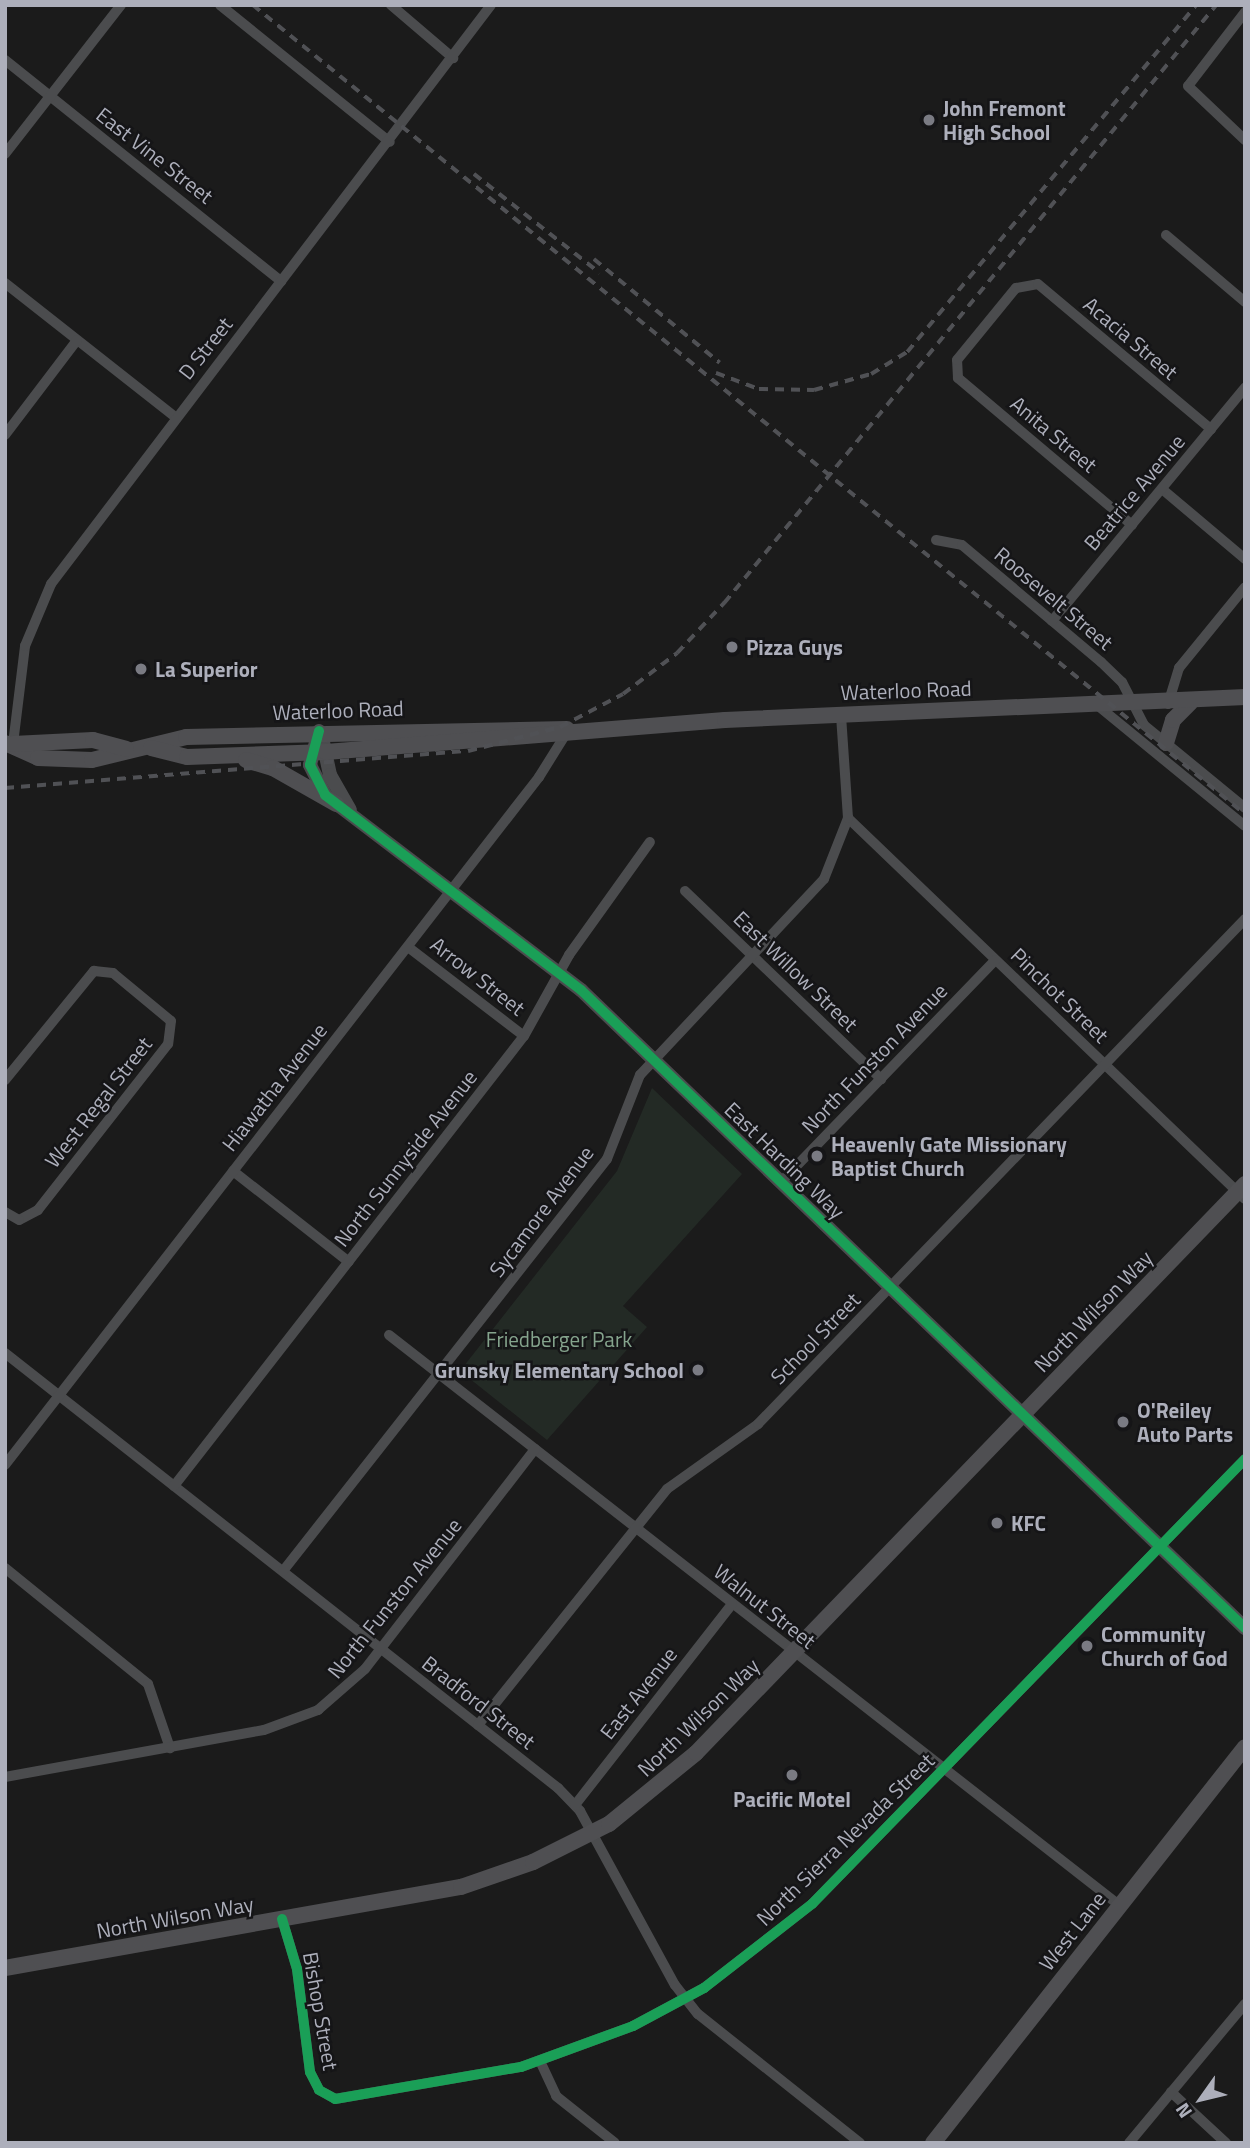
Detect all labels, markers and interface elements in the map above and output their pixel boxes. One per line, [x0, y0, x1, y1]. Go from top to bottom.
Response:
place label: John Fremont High School [943, 95, 1066, 145]
street label: East Vine Street [92, 102, 218, 208]
marker: John Fremont High School [921, 112, 937, 128]
street label: Acacia Street [1079, 291, 1183, 385]
street label: D Street [173, 312, 237, 384]
street label: Anita Street [1006, 391, 1102, 477]
street label: Beatrice Avenue [1078, 429, 1190, 555]
street label: Roosevelt Street [990, 541, 1118, 655]
place label: Pizza Guys [746, 634, 843, 660]
marker: Pizza Guys [724, 639, 740, 655]
place label: La Superior [155, 656, 258, 682]
marker: La Superior [133, 661, 149, 677]
street label: Waterloo Road [840, 675, 972, 705]
street label: Waterloo Road [272, 695, 404, 725]
street label: East Willow Street [729, 905, 863, 1037]
street label: Arrow Street [426, 931, 530, 1021]
street label: Pinchot Street [1006, 942, 1114, 1048]
street label: North Funston Avenue [796, 978, 952, 1138]
street label: Hiawatha Avenue [216, 1018, 332, 1156]
street label: West Regal Street [39, 1032, 157, 1172]
street label: North Sunnyside Avenue [328, 1065, 482, 1251]
street label: East Harding Way [720, 1096, 850, 1224]
place label: Heavenly Gate Missionary Baptist Church [831, 1131, 1067, 1181]
street label: Sycamore Avenue [484, 1141, 598, 1281]
marker: Heavenly Gate Missionary Baptist Church [809, 1148, 825, 1164]
street label: North Wilson Way [1029, 1245, 1157, 1377]
street label: School Street [765, 1287, 865, 1389]
park label: Friedberger Park [486, 1326, 632, 1352]
place label: Grunsky Elementary School [435, 1357, 684, 1383]
marker: Grunsky Elementary School [690, 1362, 706, 1378]
place label: O'Reiley Auto Parts [1137, 1397, 1233, 1447]
marker: O'Reiley Auto Parts [1115, 1414, 1131, 1430]
place label: KFC [1011, 1510, 1046, 1536]
street label: North Funston Avenue [322, 1513, 466, 1683]
marker: KFC [989, 1515, 1005, 1531]
street label: Walnut Street [709, 1558, 821, 1654]
place label: Community Church of God [1101, 1621, 1228, 1671]
marker: Community Church of God [1079, 1638, 1095, 1654]
street label: East Avenue [594, 1642, 682, 1744]
street label: Bradford Street [417, 1650, 541, 1754]
street label: North Wilson Way [632, 1653, 764, 1781]
street label: North Sierra Nevada Street [751, 1748, 939, 1930]
marker: Pacific Motel [784, 1767, 800, 1783]
place label: Pacific Motel [733, 1786, 851, 1812]
street label: West Lane [1033, 1887, 1111, 1975]
street label: North Wilson Way [94, 1891, 256, 1943]
street label: Bishop Street [298, 1950, 344, 2072]
north arrow [1166, 2064, 1236, 2134]
text: N [1167, 2097, 1199, 2125]

